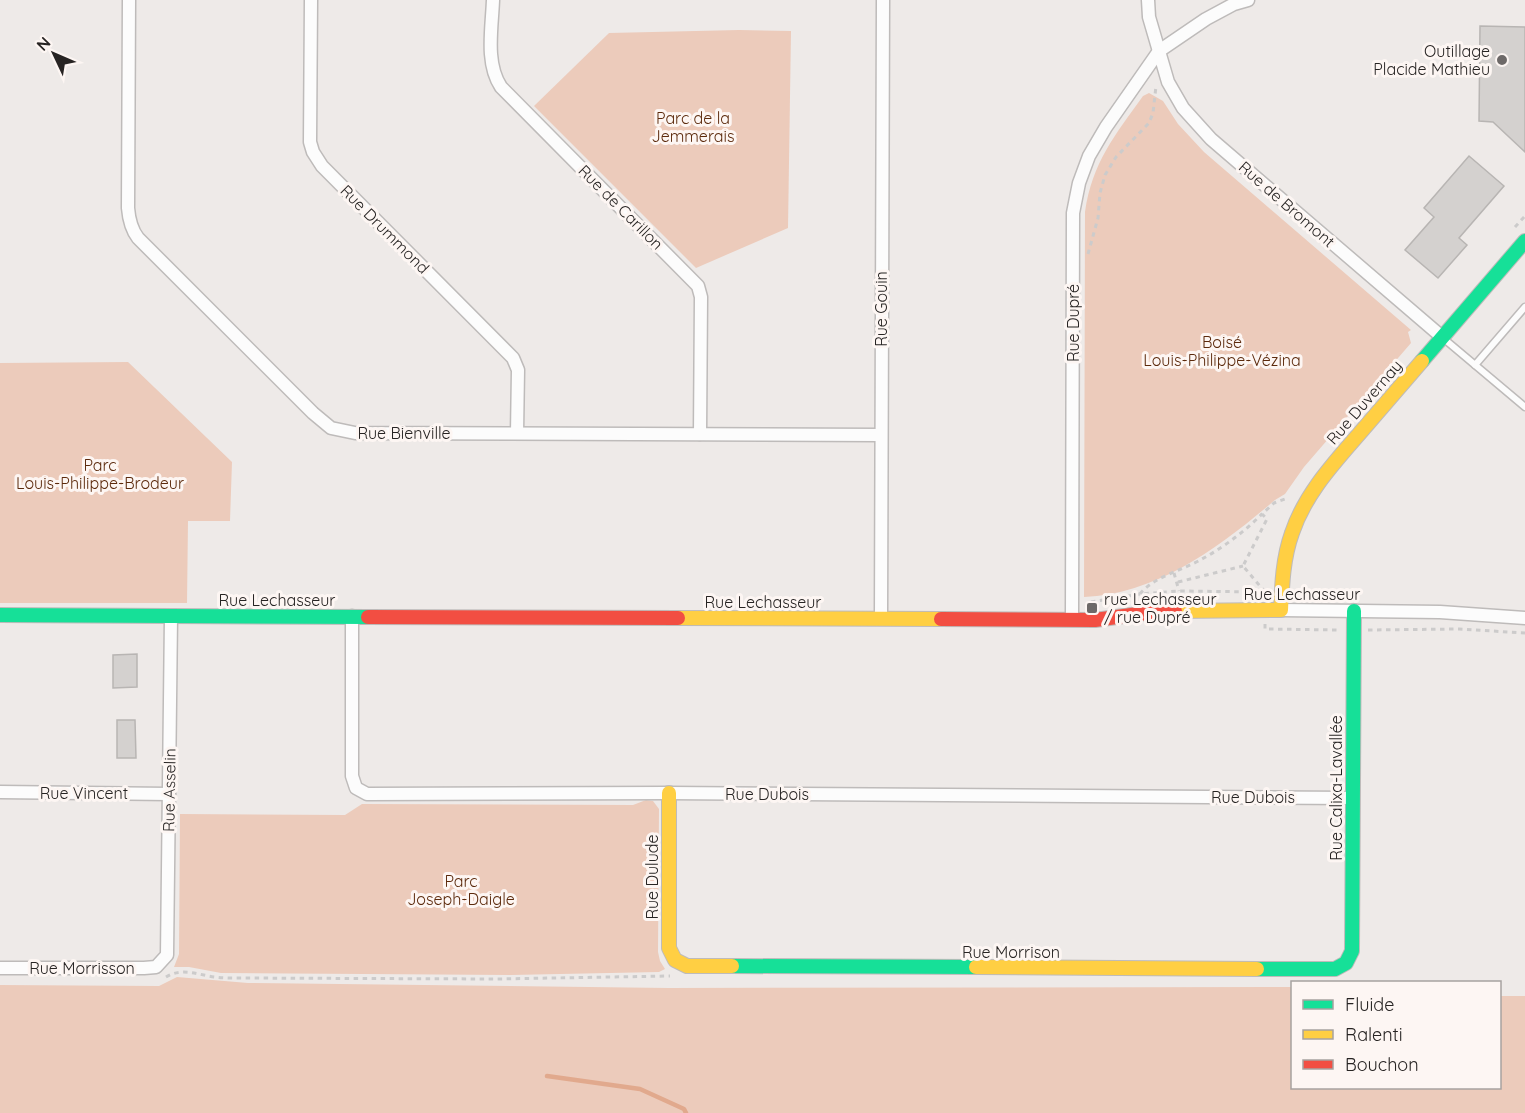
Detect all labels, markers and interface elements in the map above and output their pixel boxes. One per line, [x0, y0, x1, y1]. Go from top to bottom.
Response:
north arrow [24, 24, 84, 84]
text: N [32, 32, 54, 55]
place label: Outillage Placide Mathieu [1373, 41, 1490, 79]
marker: Outillage Placide Mathieu [1495, 53, 1509, 67]
park label: Parc de la Jemmerais [651, 108, 735, 146]
street label: Rue de Bromont [1235, 157, 1339, 251]
street label: Rue de Carillon [574, 160, 668, 254]
street label: Rue Drummond [336, 180, 434, 278]
street label: Rue Gouin [871, 271, 891, 347]
street label: Rue Dupré [1063, 284, 1083, 362]
park label: Boisé Louis-Philippe-Vézina [1143, 332, 1301, 370]
street label: Rue Duvernay [1322, 356, 1406, 448]
street label: Rue Bienville [357, 423, 451, 443]
park label: Parc Louis-Philippe-Brodeur [16, 455, 184, 493]
street label: Rue Lechasseur [1243, 584, 1361, 604]
place label: rue Lechasseur / rue Dupré [1104, 589, 1217, 627]
street label: Rue Lechasseur [218, 590, 336, 610]
street label: Rue Lechasseur [704, 592, 822, 612]
marker: rue Lechasseur / rue Dupré [1085, 601, 1099, 615]
street label: Rue Calixa-Lavallée [1326, 715, 1346, 861]
street label: Rue Asselin [158, 748, 180, 832]
street label: Rue Vincent [40, 783, 128, 803]
street label: Rue Dubois [725, 784, 809, 804]
street label: Rue Dubois [1211, 787, 1295, 807]
street label: Rue Dulude [642, 834, 662, 920]
park label: Parc Joseph-Daigle [407, 871, 515, 909]
street label: Rue Morrison [962, 942, 1060, 962]
street label: Rue Morrisson [29, 958, 135, 978]
legend [1291, 981, 1501, 1089]
text: Fluide [1345, 993, 1394, 1016]
text: Ralenti [1345, 1023, 1403, 1046]
text: Bouchon [1345, 1053, 1419, 1076]

